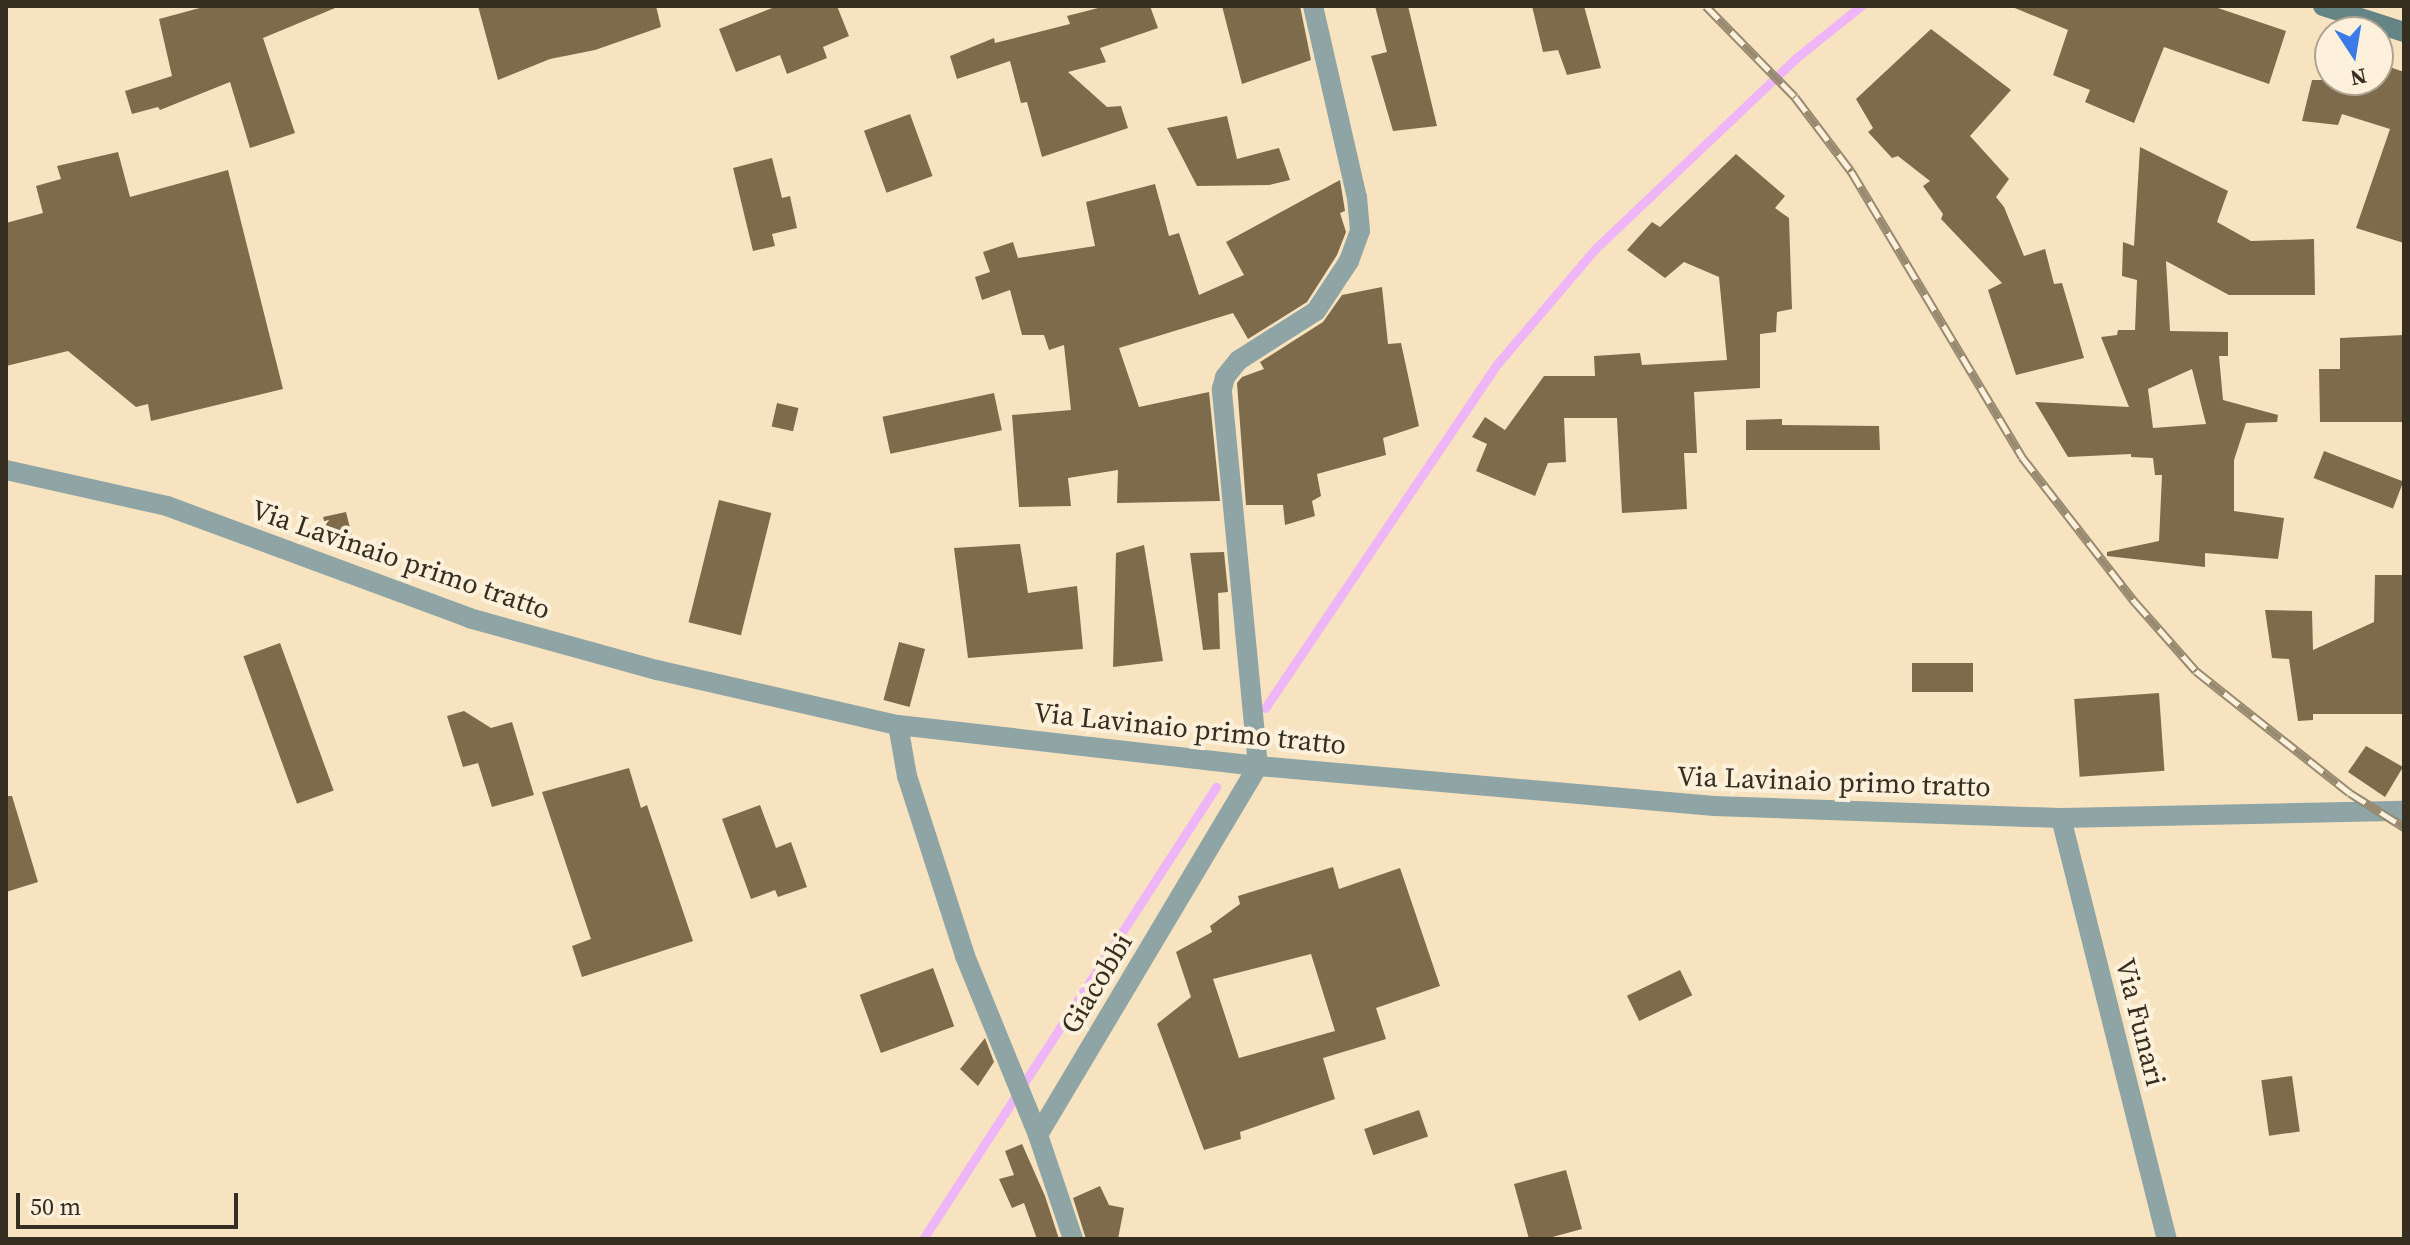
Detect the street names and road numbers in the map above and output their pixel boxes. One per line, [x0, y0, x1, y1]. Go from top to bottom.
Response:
street label: Via Lavinaio primo tratto [247, 492, 555, 626]
street label: Via Lavinaio primo tratto [1032, 695, 1348, 761]
street label: Via Lavinaio primo tratto [1677, 759, 1991, 803]
street label: Giacobbi [1053, 927, 1139, 1039]
street label: Via Funari [2109, 955, 2173, 1089]

